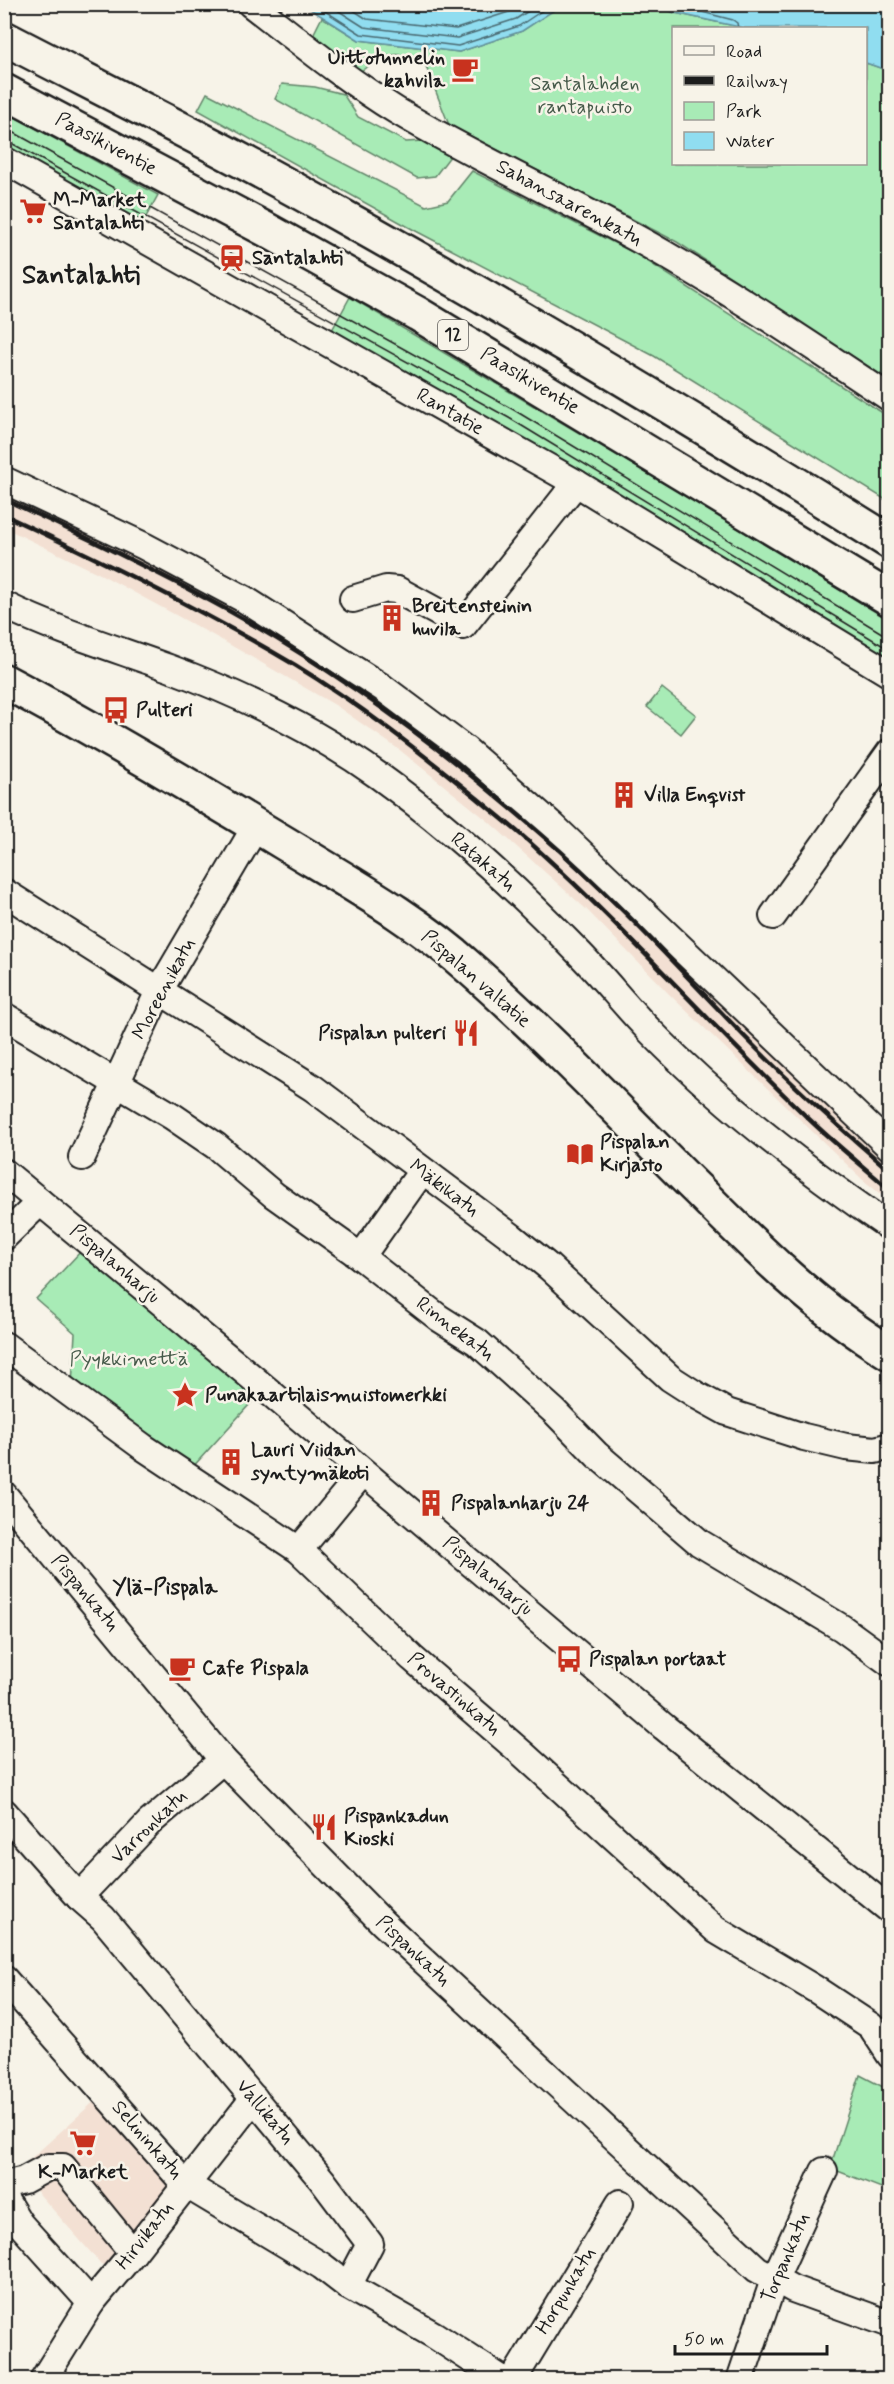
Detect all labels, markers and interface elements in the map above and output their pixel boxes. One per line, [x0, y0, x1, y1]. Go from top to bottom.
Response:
legend [672, 27, 867, 165]
text: Road [726, 40, 762, 64]
place label: Uittotunnelin kahvila [328, 45, 446, 95]
cafe icon: Uittotunnelin kahvila [450, 54, 480, 84]
text: Railway [726, 70, 788, 94]
park label: Santalahden rantapuisto [531, 71, 639, 121]
text: Park [726, 100, 762, 124]
street label: Paasikiventie [50, 106, 162, 182]
text: Water [726, 130, 775, 154]
street label: Sahansaarenkatu [491, 153, 647, 253]
place label: M-Market Santalahti [53, 187, 148, 237]
supermarket icon: M-Market Santalahti [18, 196, 48, 226]
station icon: Santalahti [217, 243, 247, 273]
place label: Santalahti [252, 245, 343, 272]
district label: Santalahti [22, 259, 140, 293]
road number: 12 [438, 320, 468, 350]
street label: Paasikiventie [475, 341, 585, 421]
street label: Rantatie [411, 382, 489, 442]
place label: Breitensteinin huvila [412, 593, 532, 643]
building icon: Breitensteinin huvila [377, 603, 407, 633]
bus stop icon: Pulteri [101, 695, 131, 725]
place label: Pulteri [136, 697, 193, 724]
building icon: Villa Enqvist [609, 780, 639, 810]
place label: Villa Enqvist [644, 782, 745, 809]
street label: Ratakatu [445, 826, 521, 898]
street label: Pispalan valtatie [415, 924, 537, 1034]
street label: Moreenikatu [126, 933, 202, 1045]
restaurant icon: Pispalan pulteri [451, 1018, 481, 1048]
place label: Pispalan pulteri [318, 1020, 446, 1047]
place label: Pispalan Kirjasto [600, 1129, 670, 1179]
library icon: Pispalan Kirjasto [565, 1139, 595, 1169]
street label: Mäkikatu [403, 1153, 485, 1223]
street label: Pispalanharju [64, 1218, 166, 1310]
street label: Rinnekatu [410, 1290, 500, 1368]
park label: Pyykkimettä [70, 1346, 188, 1373]
place icon: Punakaartilaismuistomerkki [170, 1380, 200, 1410]
place label: Punakaartilaismuistomerkki [205, 1382, 447, 1409]
place label: Lauri Viidan syntymäkoti [250, 1437, 369, 1487]
building icon: Lauri Viidan syntymäkoti [216, 1447, 246, 1477]
building icon: Pispalanharju 24 [416, 1488, 446, 1518]
place label: Pispalanharju 24 [451, 1490, 590, 1517]
street label: Pispalanharju [437, 1530, 539, 1622]
street label: Pispankatu [45, 1549, 125, 1637]
district label: Ylä-Pispala [112, 1574, 218, 1602]
bus stop icon: Pispalan portaat [554, 1644, 584, 1674]
street label: Provastinkatu [402, 1646, 506, 1742]
place label: Pispalan portaat [589, 1646, 727, 1673]
cafe icon: Cafe Pispala [167, 1653, 197, 1683]
place label: Cafe Pispala [202, 1655, 309, 1682]
street label: Varronkatu [105, 1784, 193, 1870]
place label: Pispankadun Kioski [344, 1803, 449, 1853]
restaurant icon: Pispankadun Kioski [309, 1812, 339, 1842]
street label: Pispankatu [370, 1909, 456, 1993]
street label: Vallikatu [230, 2073, 300, 2151]
street label: Selininkatu [105, 2095, 189, 2185]
supermarket icon: K-Market [68, 2128, 98, 2158]
place label: K-Market [38, 2159, 129, 2186]
street label: Hirvikatu [110, 2196, 180, 2276]
street label: Torpankatu [755, 2209, 817, 2307]
street label: Horpunkatu [529, 2242, 603, 2340]
scale bar [675, 2318, 826, 2356]
text: 50 m [684, 2328, 724, 2352]

